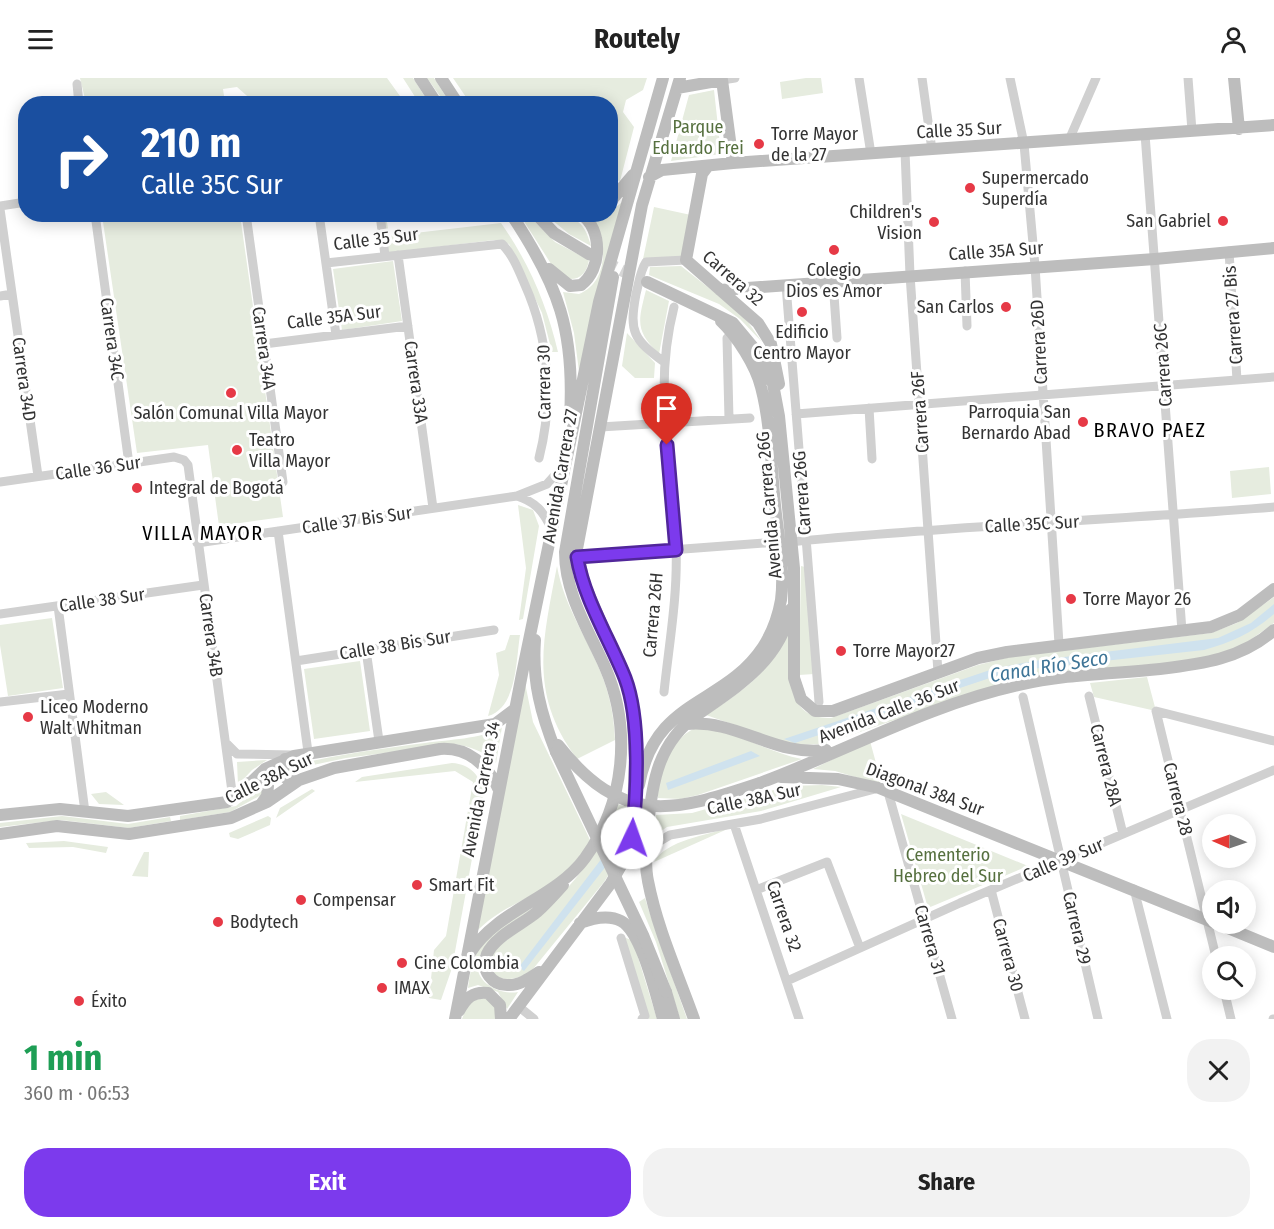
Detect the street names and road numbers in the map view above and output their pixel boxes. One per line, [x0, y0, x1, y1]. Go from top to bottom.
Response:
street label: Calle 35 Sur [916, 117, 1003, 143]
street label: Calle 35 Sur [332, 223, 420, 255]
street label: Calle 35A Sur [948, 237, 1045, 265]
street label: Carrera 32 [698, 246, 768, 310]
street label: Carrera 27 Bis [1219, 265, 1247, 365]
street label: Carrera 34C [95, 296, 129, 382]
street label: Carrera 26D [1026, 299, 1052, 385]
street label: Calle 35A Sur [286, 300, 383, 334]
street label: Carrera 34A [247, 305, 281, 392]
street label: Carrera 26C [1149, 323, 1177, 407]
street label: Carrera 34D [7, 336, 41, 422]
street label: Carrera 33A [399, 339, 433, 425]
street label: Carrera 30 [532, 344, 556, 420]
street label: Carrera 26F [906, 370, 934, 454]
street label: Avenida Carrera 27 [537, 407, 583, 545]
street label: Avenida Carrera 26G [752, 430, 786, 580]
street label: Carrera 26G [788, 450, 816, 536]
street label: Calle 36 Sur [54, 451, 143, 485]
street label: Calle 37 Bis Sur [301, 501, 414, 539]
street label: Calle 35C Sur [984, 511, 1080, 537]
street label: Carrera 26H [638, 572, 668, 658]
street label: Calle 38 Sur [58, 583, 147, 617]
street label: Carrera 34B [194, 592, 228, 678]
street label: Calle 38 Bis Sur [338, 625, 453, 665]
street label: Avenida Calle 36 Sur [815, 674, 963, 748]
street label: Avenida Carrera 34 [457, 719, 505, 858]
street label: Carrera 28A [1085, 722, 1127, 809]
street label: Calle 38A Sur [221, 747, 317, 809]
street label: Diagonal 38A Sur [863, 757, 988, 821]
street label: Carrera 28 [1158, 760, 1198, 838]
street label: Calle 38A Sur [705, 778, 804, 820]
street label: Calle 39 Sur [1019, 833, 1107, 887]
street label: Carrera 32 [762, 878, 806, 954]
street label: Carrera 29 [1058, 889, 1096, 967]
street label: Carrera 31 [909, 902, 951, 978]
street label: Carrera 30 [988, 916, 1028, 994]

